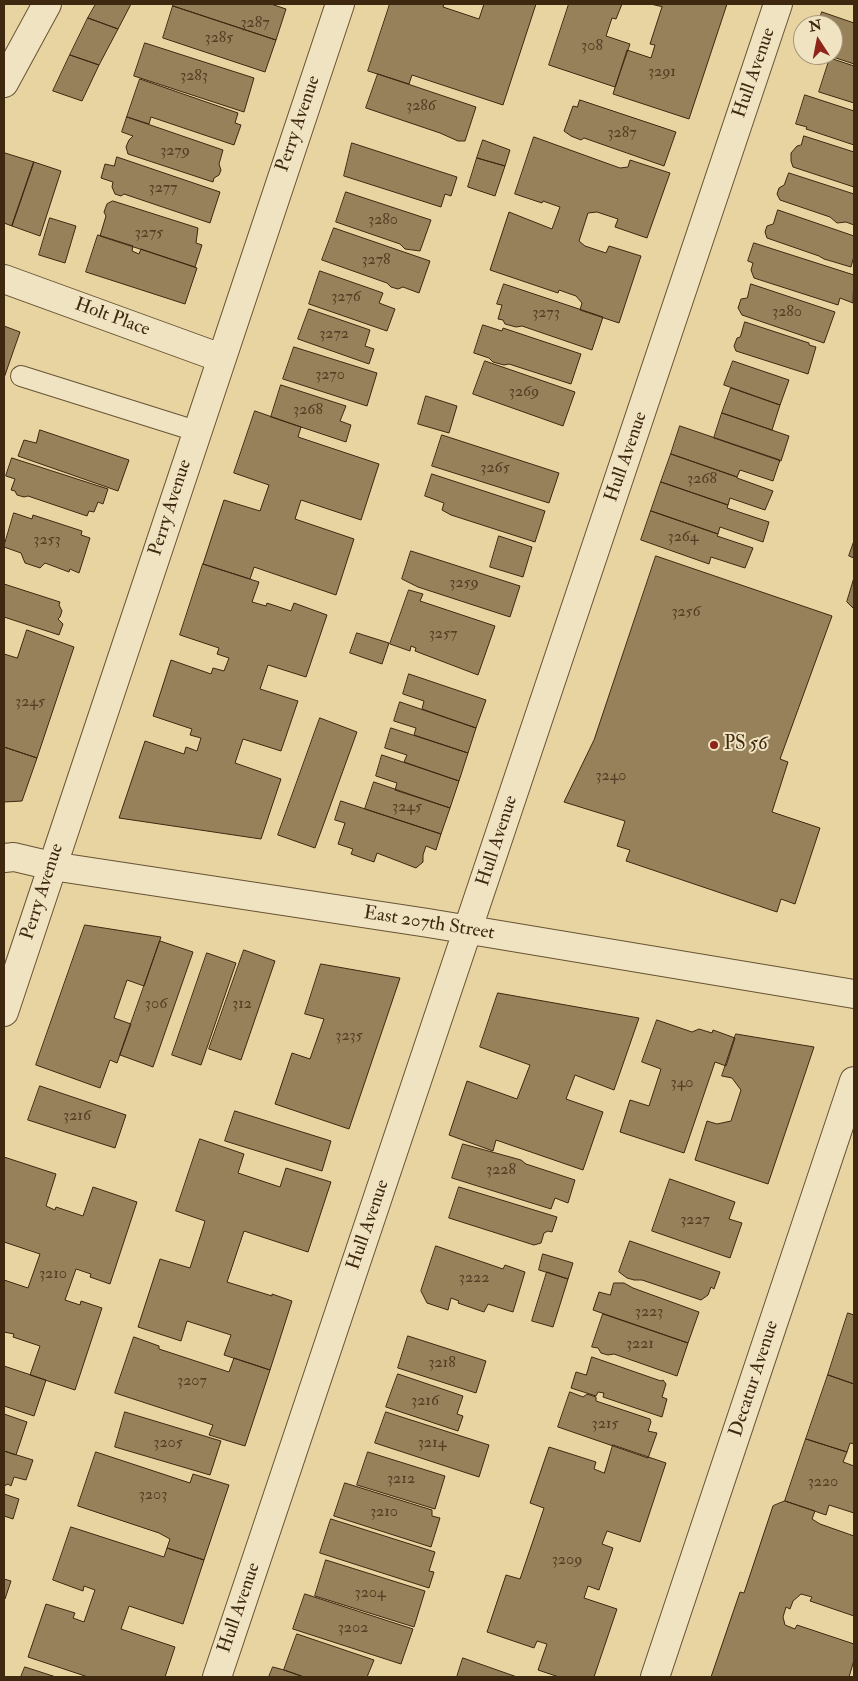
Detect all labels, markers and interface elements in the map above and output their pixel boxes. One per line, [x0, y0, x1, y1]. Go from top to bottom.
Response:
house number: 3287 [240, 14, 270, 34]
north arrow [793, 15, 843, 65]
text: N [807, 16, 823, 35]
street label: Hull Avenue [729, 25, 781, 121]
house number: 3285 [205, 29, 233, 49]
house number: 308 [581, 37, 603, 57]
house number: 3291 [648, 63, 676, 83]
house number: 3283 [180, 67, 208, 87]
street label: Perry Avenue [272, 73, 326, 175]
house number: 3286 [406, 97, 436, 117]
house number: 3287 [607, 124, 637, 144]
house number: 3279 [160, 142, 190, 162]
house number: 3277 [149, 179, 177, 199]
house number: 3280 [368, 211, 398, 231]
house number: 3275 [135, 224, 163, 244]
house number: 3278 [361, 251, 391, 271]
house number: 3276 [331, 288, 361, 308]
street label: Holt Place [71, 294, 153, 342]
house number: 3280 [772, 303, 802, 323]
house number: 3273 [532, 304, 560, 324]
house number: 3272 [319, 325, 349, 345]
house number: 3270 [315, 366, 345, 386]
house number: 3269 [509, 383, 539, 403]
house number: 3268 [293, 401, 323, 421]
street label: Hull Avenue [601, 409, 653, 505]
street label: Perry Avenue [145, 457, 197, 559]
house number: 3265 [480, 459, 510, 479]
house number: 3268 [687, 470, 717, 490]
house number: 3264 [668, 528, 698, 548]
house number: 3253 [33, 531, 61, 551]
house number: 3259 [449, 574, 479, 594]
house number: 3256 [671, 603, 701, 623]
house number: 3257 [429, 625, 457, 645]
house number: 3245 [15, 693, 45, 713]
place label: PS 56 [724, 734, 768, 756]
marker: PS 56 [708, 739, 720, 751]
house number: 3240 [595, 767, 627, 787]
street label: Hull Avenue [473, 793, 523, 889]
house number: 3245 [392, 798, 422, 818]
street label: Perry Avenue [17, 841, 69, 943]
street label: East 207th Street [362, 902, 496, 946]
house number: 306 [145, 995, 167, 1015]
house number: 312 [232, 995, 252, 1015]
house number: 3235 [335, 1027, 363, 1047]
house number: 340 [671, 1074, 693, 1094]
house number: 3216 [63, 1107, 91, 1127]
house number: 3228 [486, 1161, 516, 1181]
street label: Hull Avenue [343, 1177, 395, 1273]
house number: 3227 [680, 1211, 710, 1231]
house number: 3210 [39, 1265, 67, 1285]
house number: 3222 [459, 1269, 489, 1289]
house number: 3223 [635, 1303, 663, 1323]
street label: Decatur Avenue [725, 1318, 785, 1440]
house number: 3221 [626, 1335, 654, 1355]
house number: 3218 [428, 1354, 456, 1374]
house number: 3207 [177, 1372, 207, 1392]
house number: 3216 [411, 1392, 439, 1412]
house number: 3215 [592, 1415, 618, 1435]
house number: 3205 [153, 1434, 183, 1454]
house number: 3214 [418, 1434, 446, 1454]
house number: 3212 [387, 1470, 415, 1490]
house number: 3220 [808, 1473, 838, 1493]
house number: 3203 [139, 1486, 167, 1506]
house number: 3210 [370, 1503, 398, 1523]
house number: 3209 [552, 1551, 582, 1571]
street label: Hull Avenue [214, 1560, 266, 1656]
house number: 3204 [354, 1584, 386, 1604]
house number: 3202 [338, 1619, 368, 1639]

